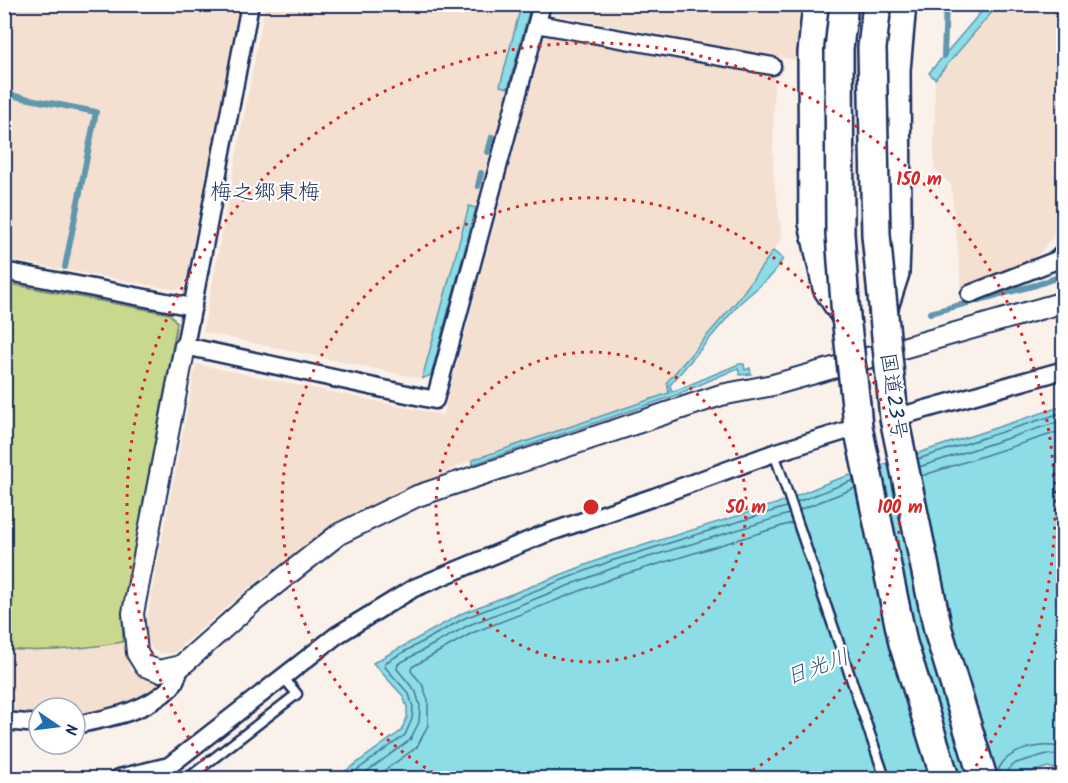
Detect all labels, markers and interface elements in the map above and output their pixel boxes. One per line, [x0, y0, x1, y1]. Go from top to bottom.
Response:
text: 150 m [896, 166, 942, 195]
district label: 梅之郷東梅 [210, 176, 320, 211]
street label: 国道23号 [870, 351, 915, 442]
text: 50 m [725, 494, 766, 523]
text: 100 m [877, 494, 923, 523]
centre of rings [581, 497, 601, 517]
water label: 日光川 [781, 641, 855, 696]
north arrow [27, 696, 87, 756]
text: N [57, 721, 83, 737]

